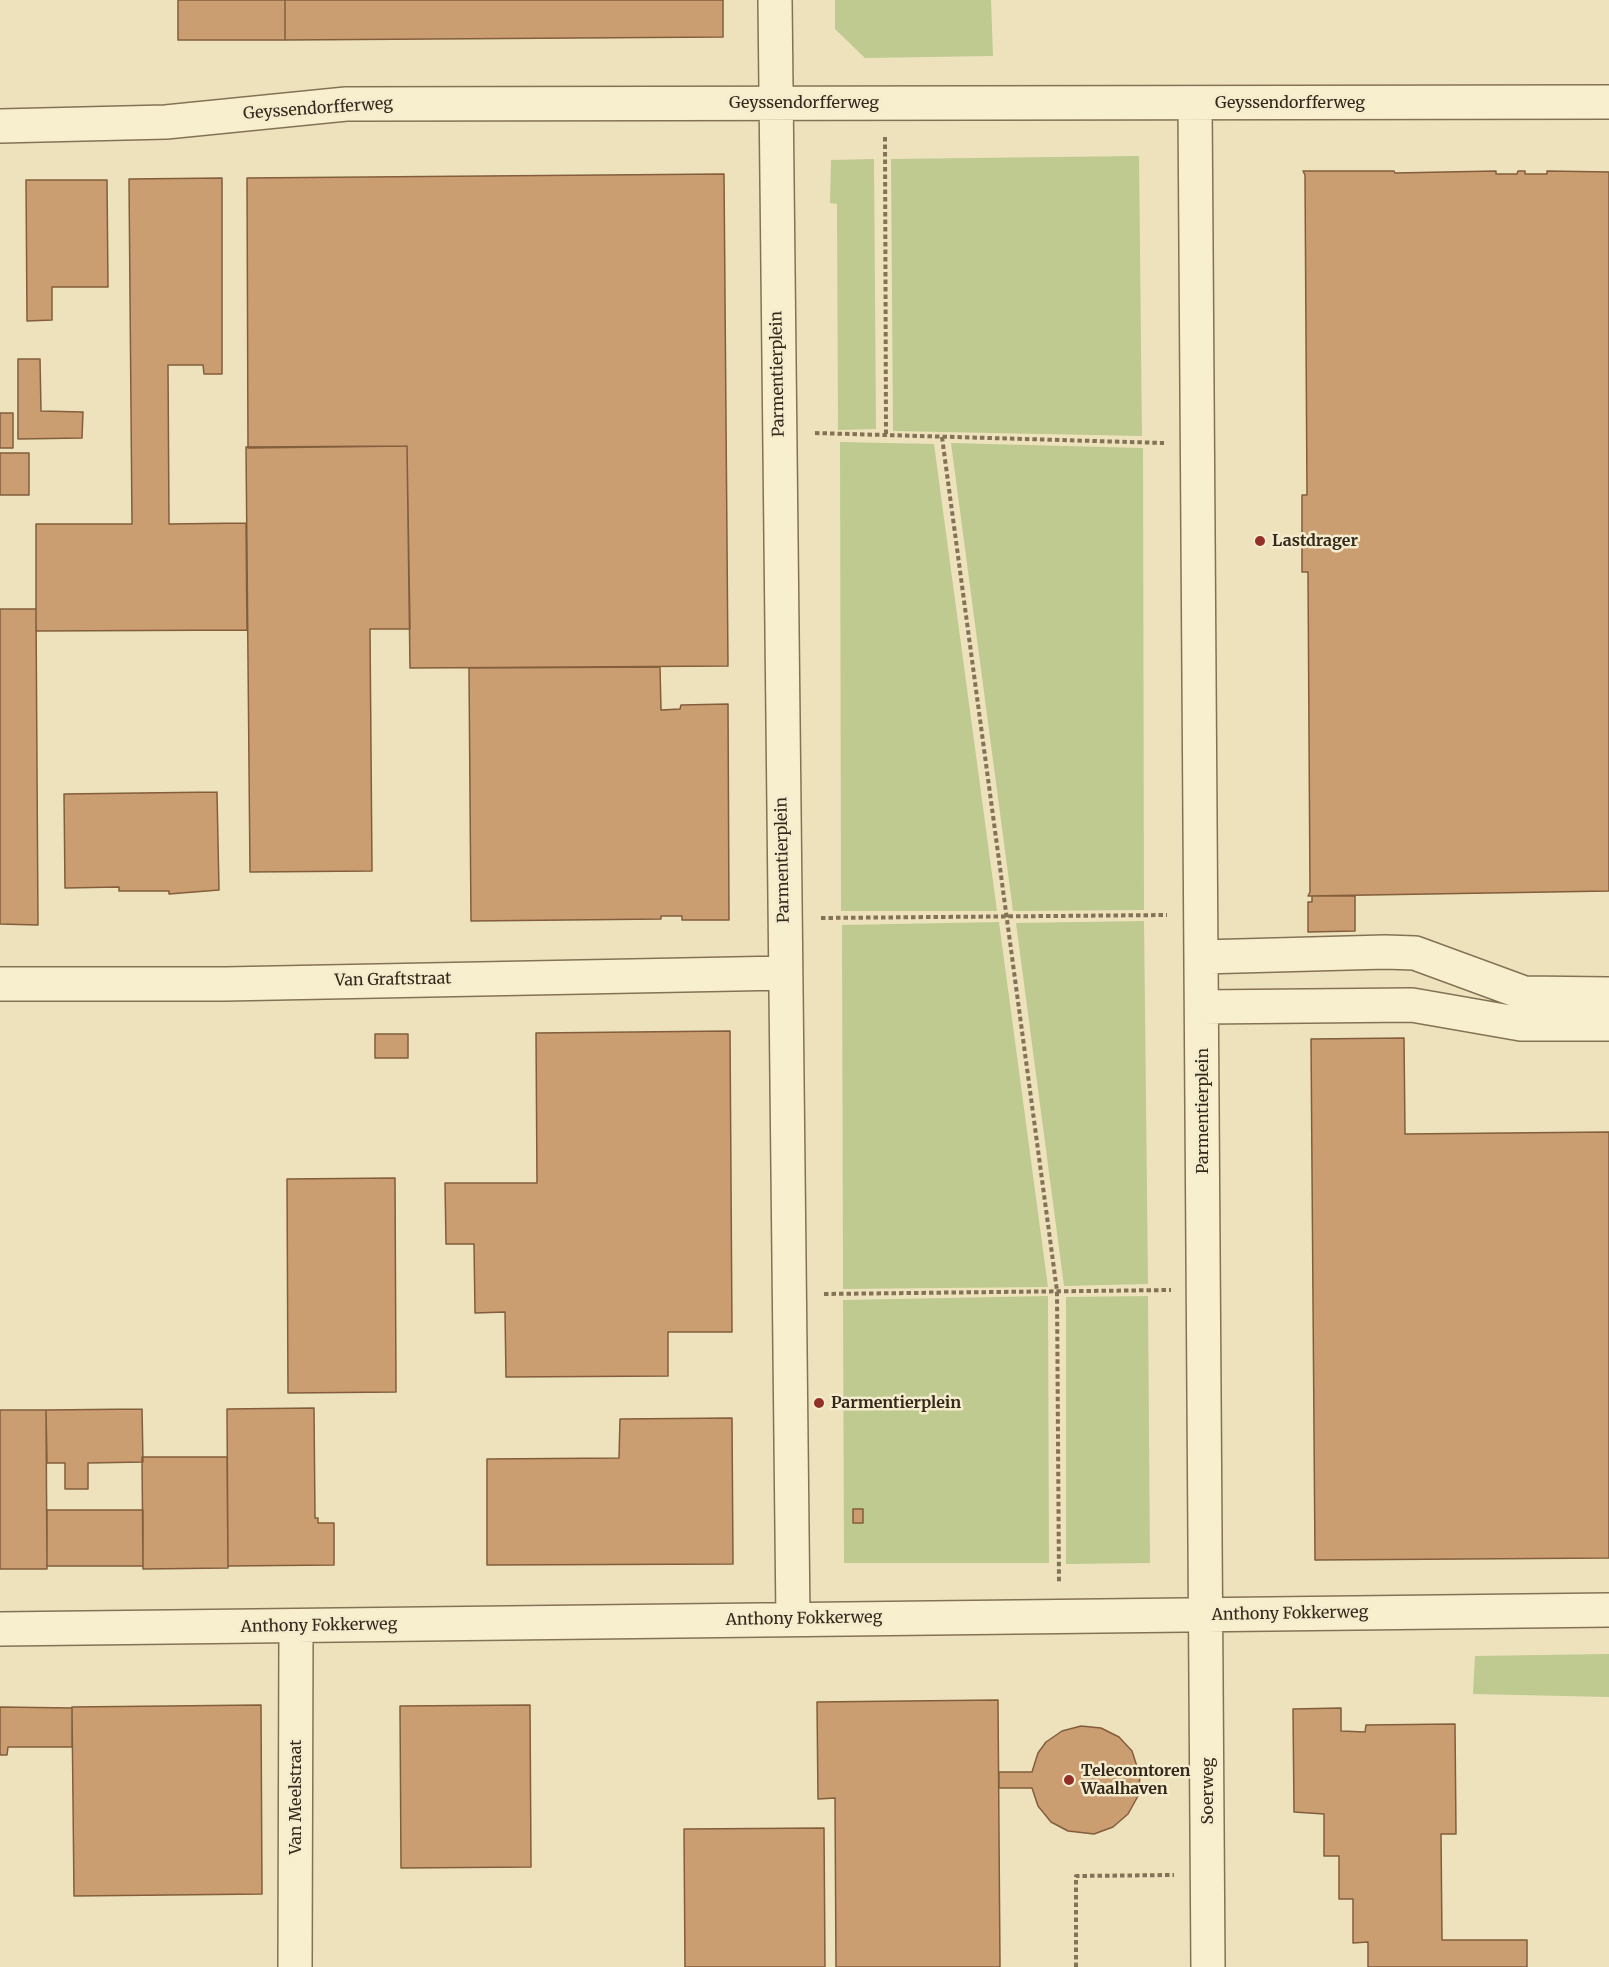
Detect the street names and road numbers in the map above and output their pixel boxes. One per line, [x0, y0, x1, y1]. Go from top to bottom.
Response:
street label: Geyssendorfferweg [729, 93, 879, 113]
street label: Geyssendorfferweg [1215, 93, 1365, 113]
street label: Geyssendorfferweg [242, 94, 394, 124]
street label: Parmentierplein [767, 311, 789, 437]
street label: Parmentierplein [772, 797, 794, 923]
street label: Van Graftstraat [334, 969, 452, 991]
street label: Parmentierplein [1193, 1048, 1213, 1174]
street label: Anthony Fokkerweg [1212, 1603, 1368, 1625]
street label: Anthony Fokkerweg [726, 1608, 882, 1630]
street label: Anthony Fokkerweg [241, 1615, 397, 1637]
street label: Van Meelstraat [286, 1739, 306, 1855]
street label: Soerweg [1198, 1758, 1218, 1824]

